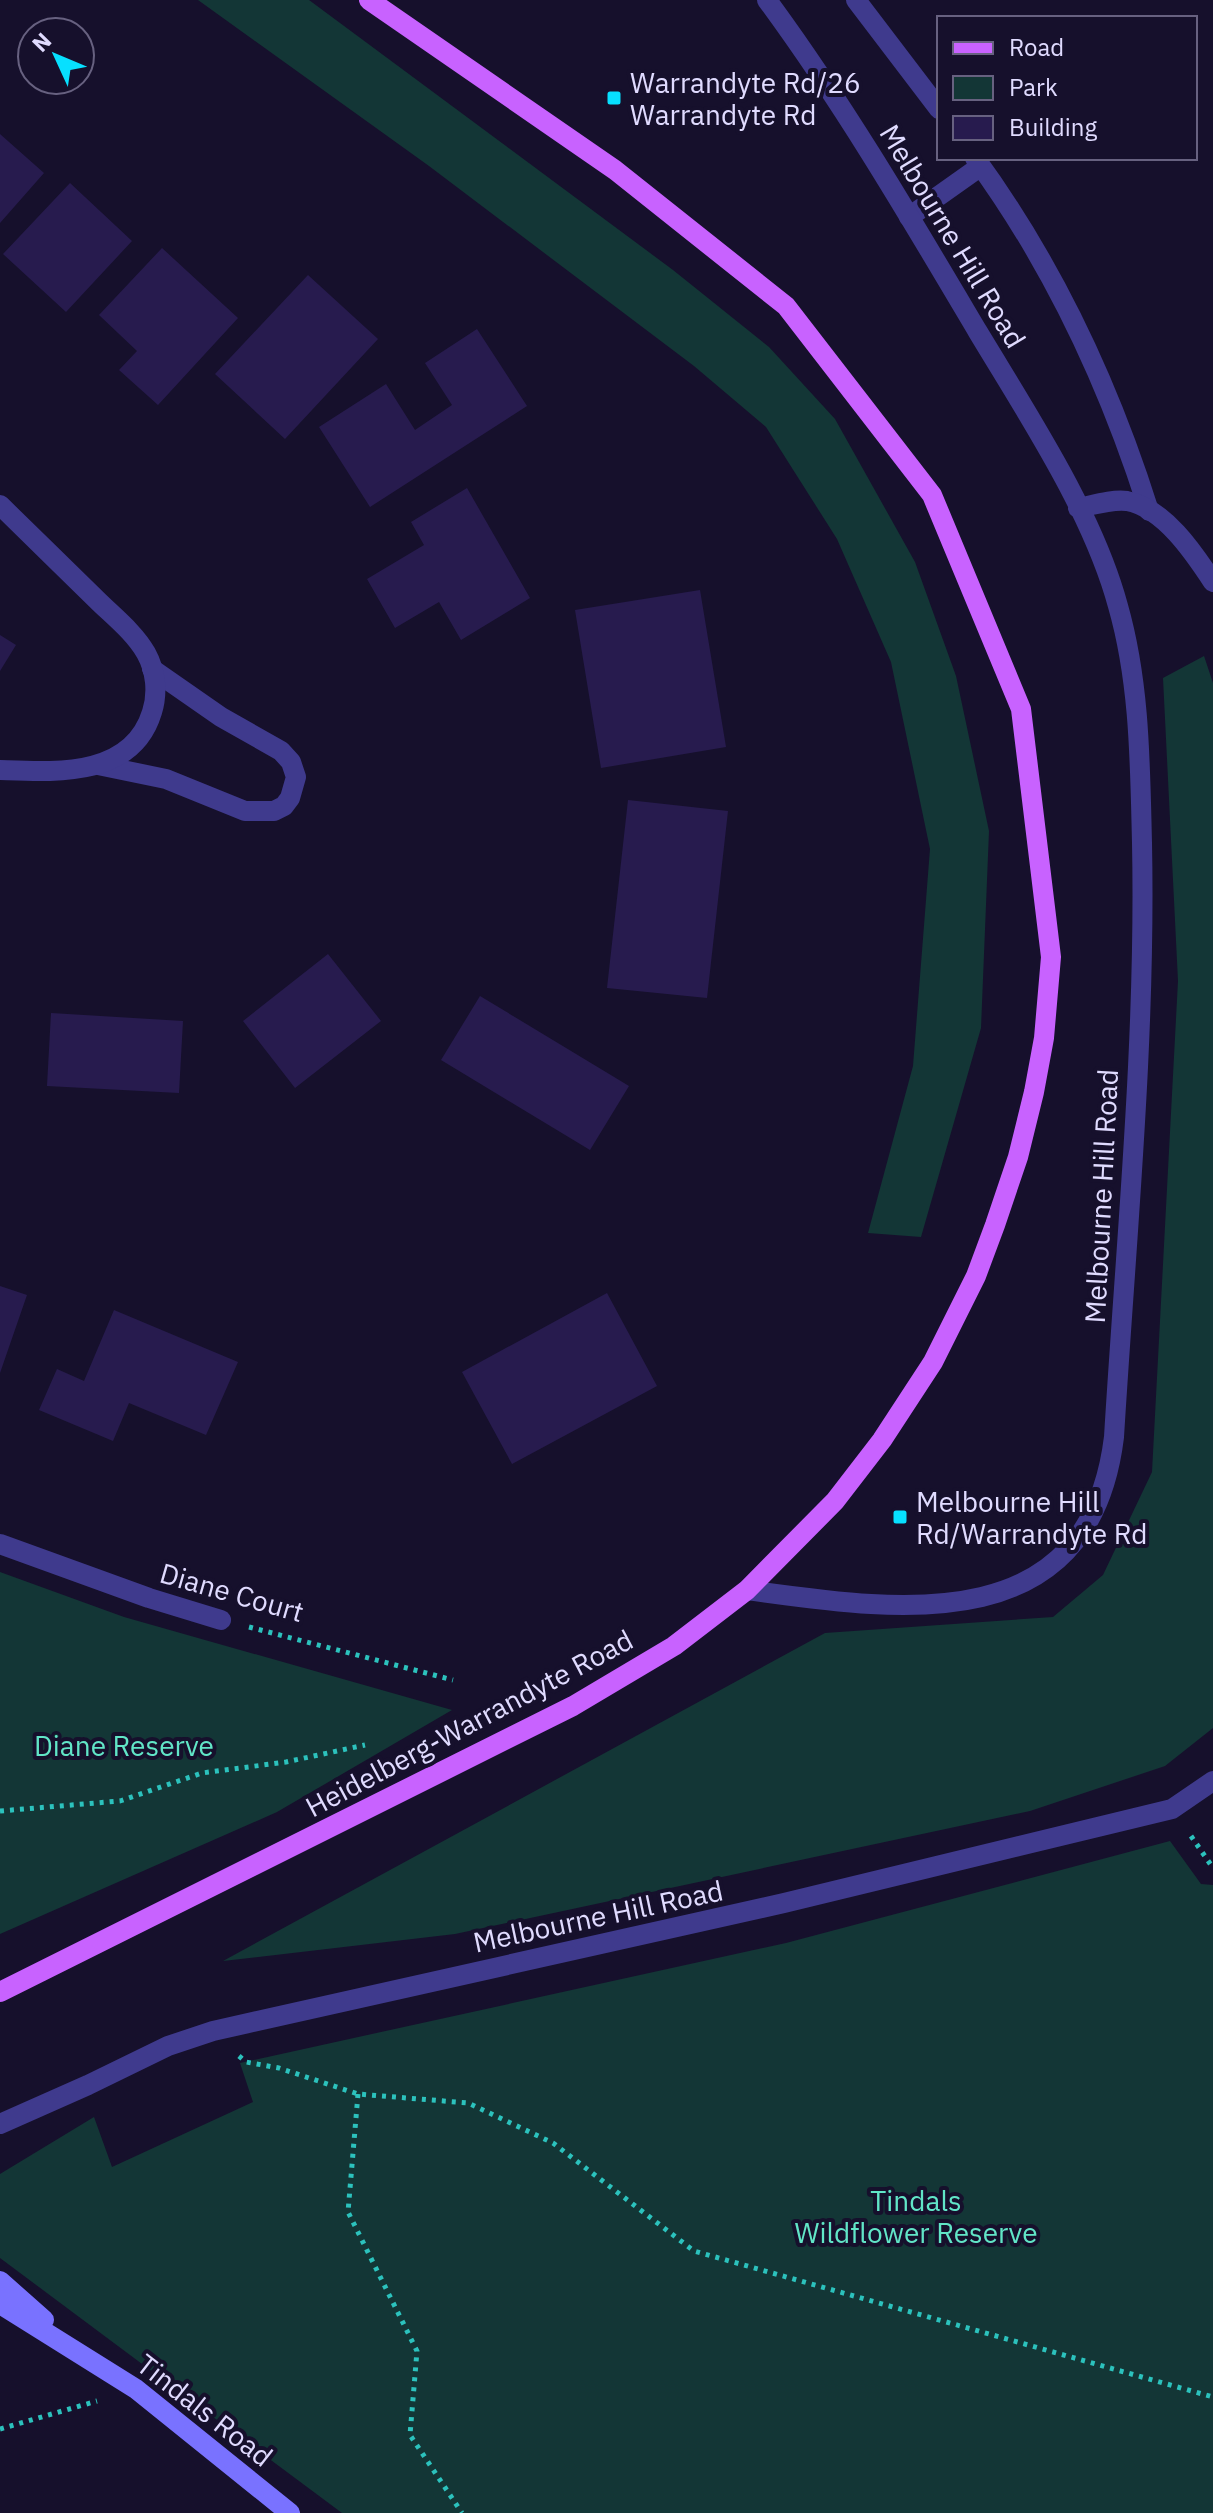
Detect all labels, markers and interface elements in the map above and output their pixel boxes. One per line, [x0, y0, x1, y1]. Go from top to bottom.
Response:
north arrow [16, 16, 96, 96]
legend [937, 16, 1197, 160]
text: N [25, 26, 57, 58]
text: Road [1009, 31, 1064, 63]
place label: Warrandyte Rd/26 Warrandyte Rd [630, 64, 861, 133]
text: Park [1009, 71, 1058, 103]
marker: Warrandyte Rd/26 Warrandyte Rd [605, 89, 623, 107]
text: Building [1009, 111, 1097, 143]
street label: Melbourne Hill Road [872, 117, 1034, 355]
street label: Melbourne Hill Road [1076, 1068, 1126, 1324]
place label: Melbourne Hill Rd/Warrandyte Rd [916, 1483, 1148, 1552]
marker: Melbourne Hill Rd/Warrandyte Rd [891, 1508, 909, 1526]
street label: Diane Court [156, 1554, 308, 1630]
street label: Heidelberg-Warrandyte Road [299, 1621, 639, 1825]
park label: Diane Reserve [34, 1727, 214, 1764]
street label: Melbourne Hill Road [470, 1871, 726, 1961]
park label: Tindals Wildflower Reserve [794, 2182, 1038, 2251]
street label: Tindals Road [130, 2345, 280, 2475]

